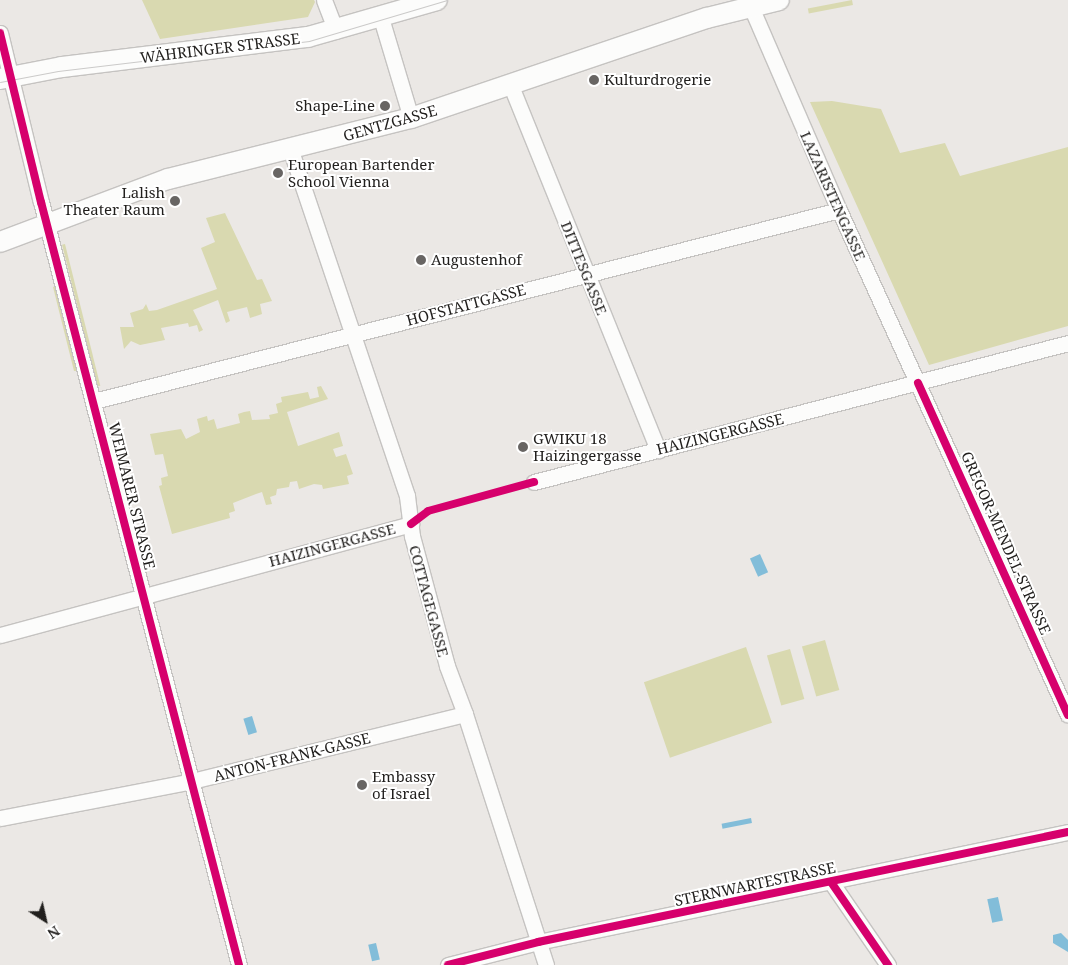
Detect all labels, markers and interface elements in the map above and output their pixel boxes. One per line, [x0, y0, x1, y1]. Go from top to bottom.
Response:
street label: WÄHRINGER STRASSE [139, 29, 301, 67]
place label: Kulturdrogerie [604, 71, 711, 89]
marker: Kulturdrogerie [588, 74, 600, 86]
place label: Shape-Line [295, 97, 375, 115]
marker: Shape-Line [379, 100, 391, 112]
street label: GENTZGASSE [341, 101, 439, 145]
street label: LAZARISTENGASSE [796, 129, 870, 263]
place label: European Bartender School Vienna [288, 155, 434, 190]
marker: European Bartender School Vienna [272, 167, 284, 179]
place label: Lalish Theater Raum [64, 183, 165, 218]
marker: Lalish Theater Raum [169, 195, 181, 207]
street label: DITTESGASSE [557, 219, 611, 317]
place label: Augustenhof [431, 251, 522, 269]
marker: Augustenhof [415, 254, 427, 266]
street label: HOFSTATTGASSE [404, 280, 528, 330]
street label: HAIZINGERGASSE [655, 410, 785, 458]
street label: WEIMARER STRASSE [105, 420, 159, 572]
place label: GWIKU 18 Haizingergasse [533, 429, 642, 464]
marker: GWIKU 18 Haizingergasse [517, 441, 529, 453]
street label: GREGOR-MENDEL-STRASSE [957, 449, 1055, 637]
street label: HAIZINGERGASSE [267, 519, 397, 571]
street label: COTTAGEGASSE [405, 543, 453, 659]
street label: ANTON-FRANK-GASSE [212, 729, 372, 785]
place label: Embassy of Israel [372, 767, 435, 802]
marker: Embassy of Israel [356, 779, 368, 791]
street label: STERNWARTESTRASSE [673, 858, 837, 910]
north arrow [20, 895, 70, 945]
text: N [44, 922, 64, 944]

